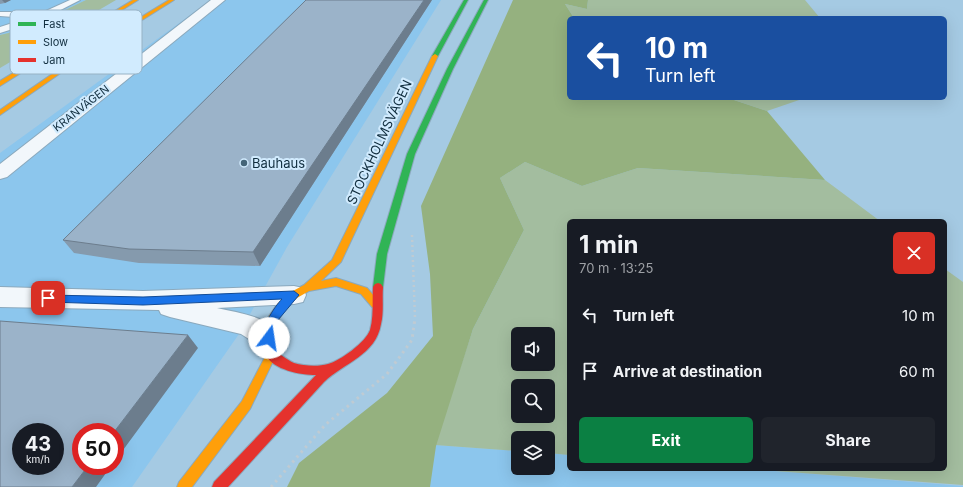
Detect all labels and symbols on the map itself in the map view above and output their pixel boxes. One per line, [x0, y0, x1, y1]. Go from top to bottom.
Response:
legend [10, 10, 142, 74]
text: Fast [43, 17, 65, 31]
text: Slow [43, 35, 68, 49]
text: Jam [43, 53, 65, 67]
street label: STOCKHOLMSVÄGEN [343, 77, 415, 207]
street label: KRANVÄGEN [50, 82, 112, 134]
place label: Bauhaus [252, 155, 305, 171]
marker: Bauhaus [239, 158, 249, 168]
pin [31, 281, 65, 315]
position arrow [248, 317, 290, 359]
speed limit sign: 50 [72, 423, 124, 475]

